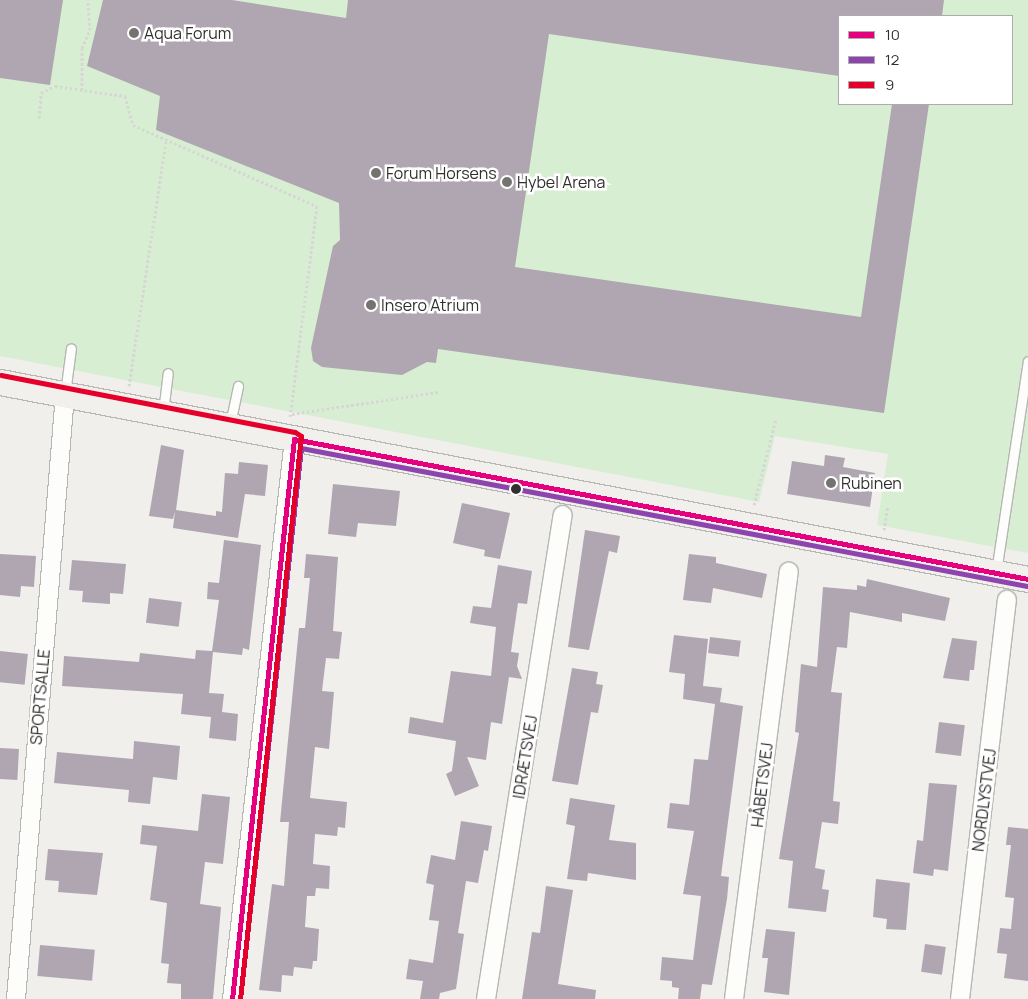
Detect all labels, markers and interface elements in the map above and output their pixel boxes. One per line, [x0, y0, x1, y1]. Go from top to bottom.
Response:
legend [838, 15, 1013, 105]
place label: Aqua Forum [144, 23, 231, 43]
text: 10 [885, 24, 900, 45]
marker: Aqua Forum [128, 27, 140, 39]
text: 12 [885, 49, 899, 70]
text: 9 [885, 74, 894, 95]
place label: Forum Horsens [386, 163, 497, 183]
marker: Forum Horsens [370, 167, 382, 179]
place label: Hybel Arena [517, 172, 605, 192]
marker: Hybel Arena [501, 176, 513, 188]
place label: Insero Atrium [381, 295, 479, 315]
marker: Insero Atrium [365, 299, 377, 311]
place label: Rubinen [841, 473, 902, 493]
marker: Rubinen [825, 477, 837, 489]
unlabelled marker [511, 484, 521, 494]
street label: SPORTSALLE [26, 648, 54, 746]
street label: IDRÆTSVEJ [509, 714, 541, 800]
street label: HÅBETSVEJ [747, 741, 777, 829]
street label: NORDLYSTVEJ [968, 747, 1000, 853]

